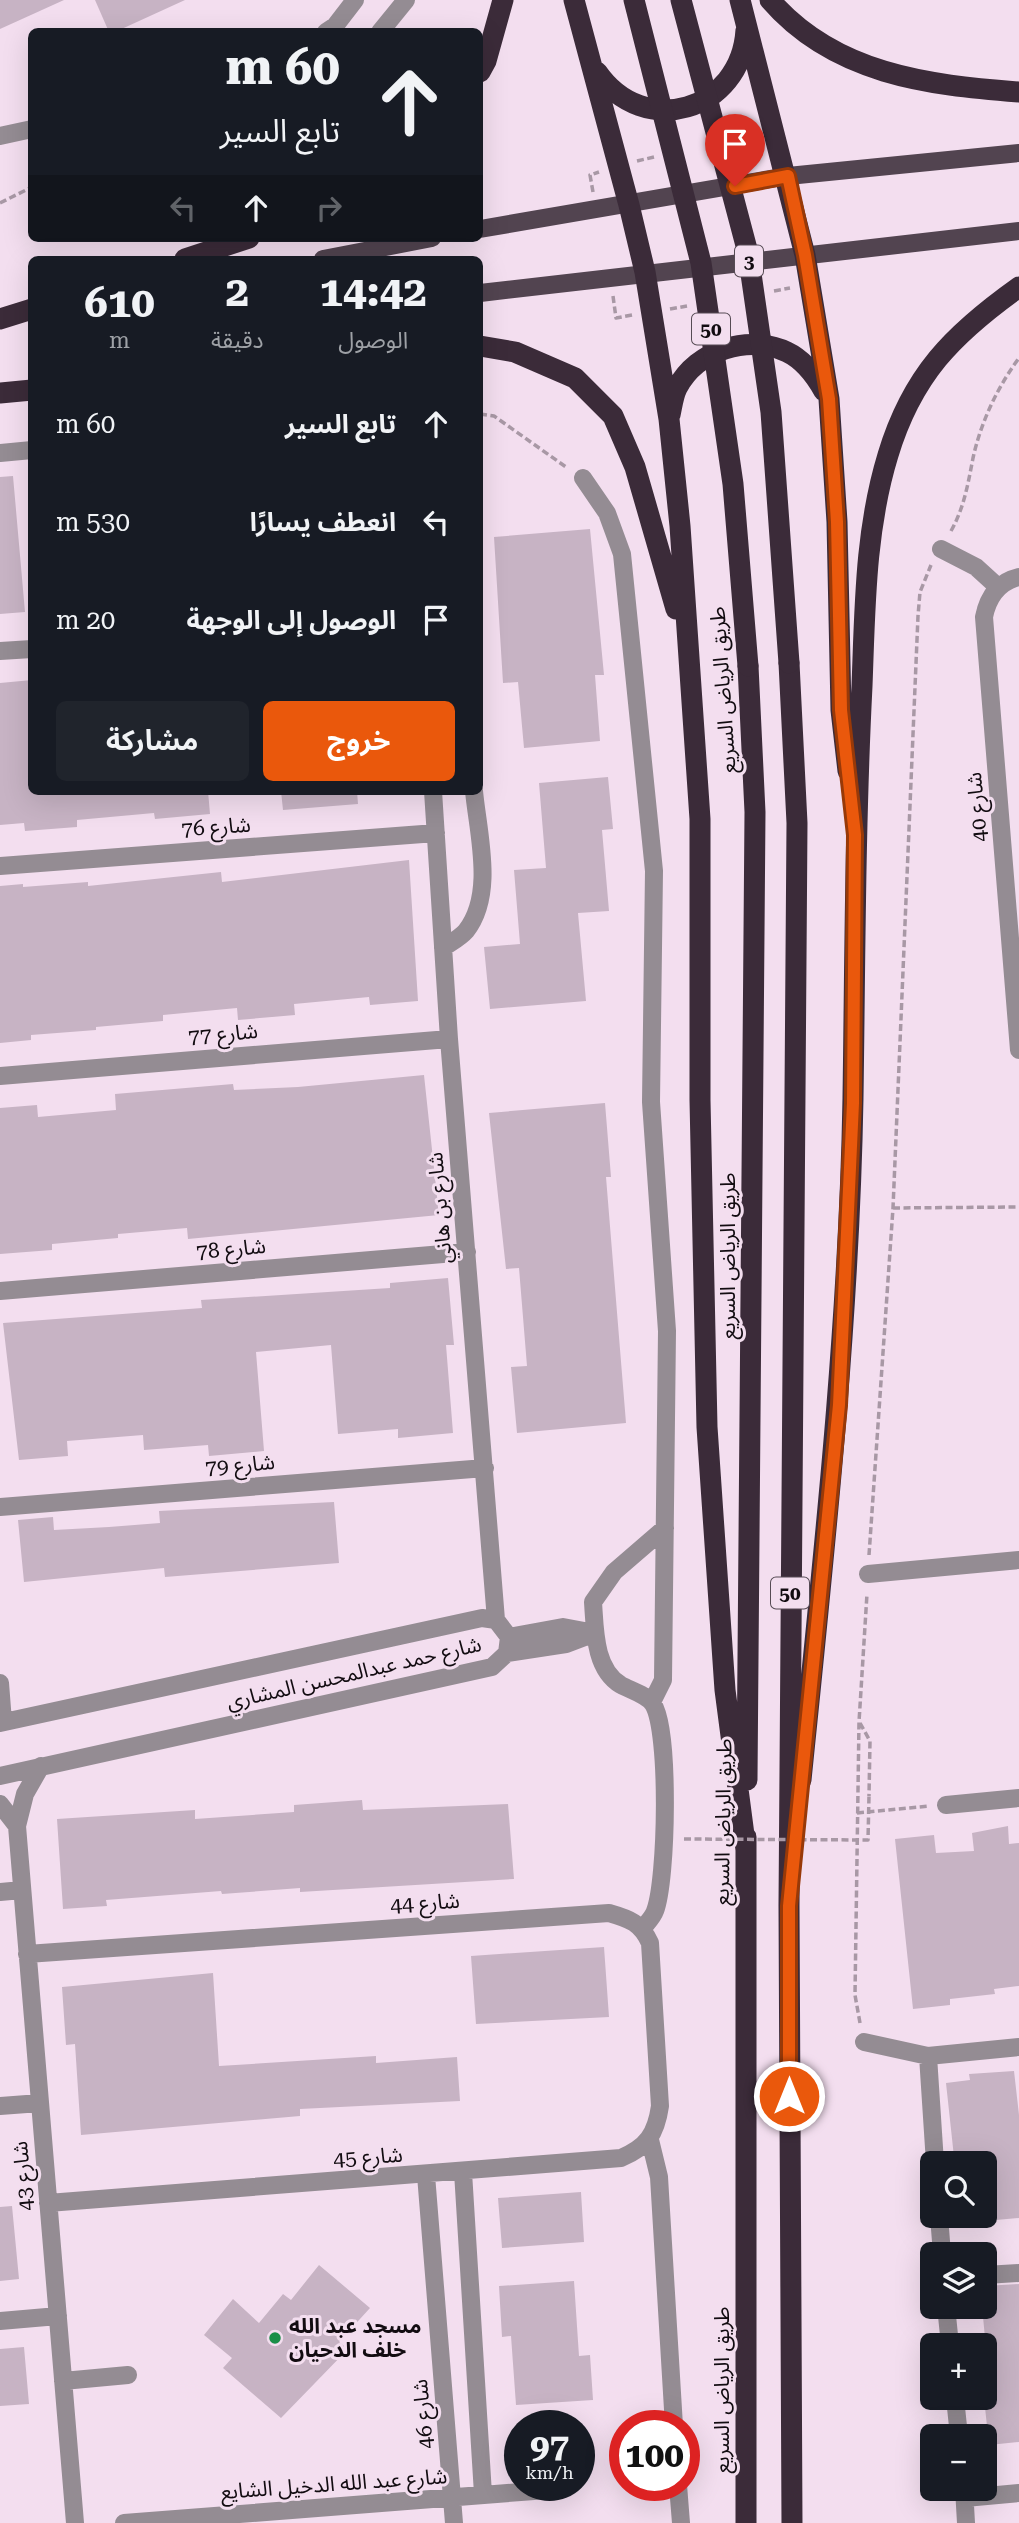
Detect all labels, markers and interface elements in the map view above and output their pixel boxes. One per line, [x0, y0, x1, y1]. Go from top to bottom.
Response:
text: 60 m [225, 39, 340, 96]
icon: ahead [364, 56, 455, 147]
text: تابع السير [220, 112, 340, 150]
pin [705, 114, 765, 186]
icon: arrive [716, 125, 754, 163]
icon: left [164, 189, 202, 227]
icon: ahead [237, 189, 275, 227]
icon: right [310, 189, 348, 227]
road number: 3 [735, 246, 763, 276]
text: 2 [225, 267, 249, 316]
text: 14:42 [320, 267, 427, 316]
text: 610 [84, 278, 155, 327]
road number: 50 [692, 314, 730, 344]
text: m [109, 327, 130, 354]
text: دقيقة [211, 327, 263, 354]
text: الوصول [338, 327, 408, 354]
icon: ahead [417, 405, 455, 443]
text: 60 m [56, 409, 115, 439]
text: تابع السير [285, 409, 396, 439]
icon: left [417, 503, 455, 541]
text: 530 m [56, 507, 130, 537]
text: انعطف يسارًا [250, 507, 396, 537]
icon: arrive [417, 601, 455, 639]
text: 20 m [56, 605, 115, 635]
text: الوصول إلى الوجهة [187, 605, 396, 635]
street label: طريق الرياض السريع [705, 606, 744, 774]
button: مشاركة [56, 701, 249, 781]
button: خروج [263, 701, 455, 781]
street label: شارع 40 [962, 771, 995, 843]
street label: شارع 76 [180, 813, 252, 844]
street label: شارع 77 [187, 1019, 259, 1052]
street label: شارع بن هاني [423, 1151, 461, 1265]
street label: طريق الرياض السريع [716, 1172, 743, 1340]
street label: شارع 78 [195, 1234, 267, 1267]
street label: شارع 79 [204, 1450, 276, 1483]
road number: 50 [771, 1578, 809, 1609]
street label: شارع حمد عبدالمحسن المشاري [224, 1632, 485, 1718]
street label: طريق الرياض السريع [710, 1738, 739, 1906]
street label: شارع 44 [389, 1889, 461, 1920]
position arrow [752, 2059, 826, 2133]
street label: شارع 43 [8, 2140, 41, 2212]
street label: شارع 45 [332, 2143, 404, 2174]
map controls [920, 2151, 997, 2501]
button: search [920, 2151, 997, 2228]
button: layers [920, 2242, 997, 2319]
street label: طريق الرياض السريع [710, 2306, 737, 2474]
place label: مسجد عبد الله خلف الدحيان [289, 2314, 422, 2362]
marker: مسجد عبد الله خلف الدحيان [267, 2330, 283, 2346]
button: + [920, 2333, 997, 2410]
street label: شارع 46 [408, 2378, 441, 2450]
speed limit sign: 100 [609, 2410, 700, 2501]
button: − [920, 2424, 997, 2501]
text: 97 [530, 2426, 569, 2467]
text: km/h [525, 2462, 574, 2483]
street label: شارع عبد الله الدخيل الشايع [220, 2464, 448, 2507]

